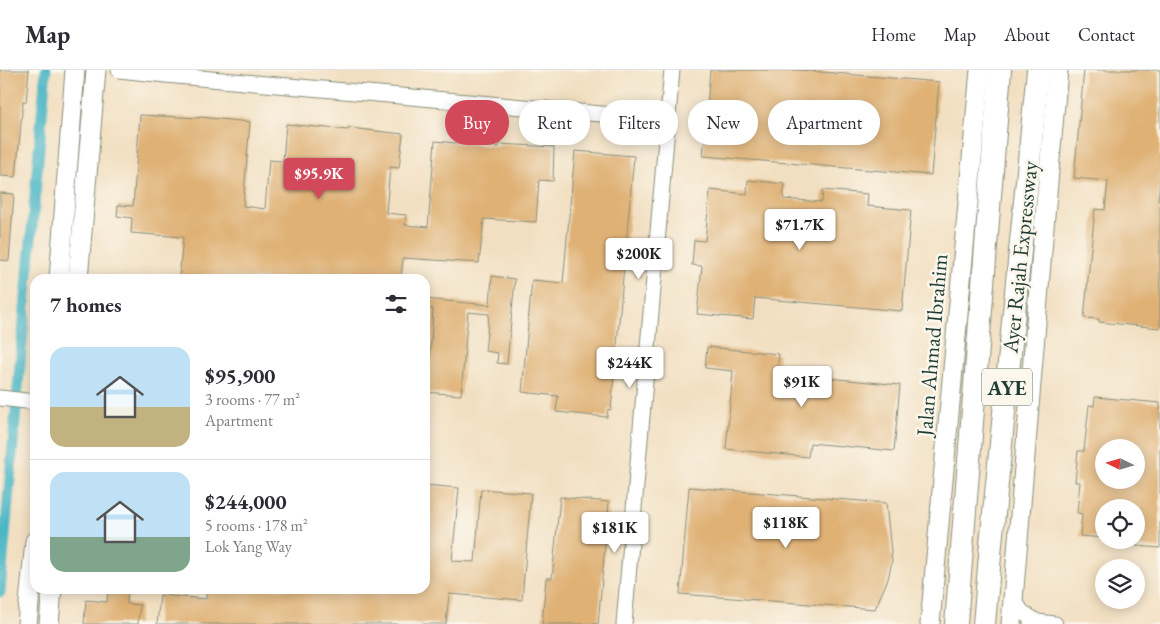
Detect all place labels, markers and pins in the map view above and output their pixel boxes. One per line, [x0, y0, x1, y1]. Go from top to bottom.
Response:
pin: $95.9K [278, 158, 360, 200]
pin: $71.7K [759, 208, 841, 251]
pin: $200K [604, 238, 674, 280]
pin: $244K [595, 346, 665, 389]
pin: $91K [772, 366, 832, 408]
pin: $118K [751, 506, 821, 549]
pin: $181K [580, 512, 650, 554]

